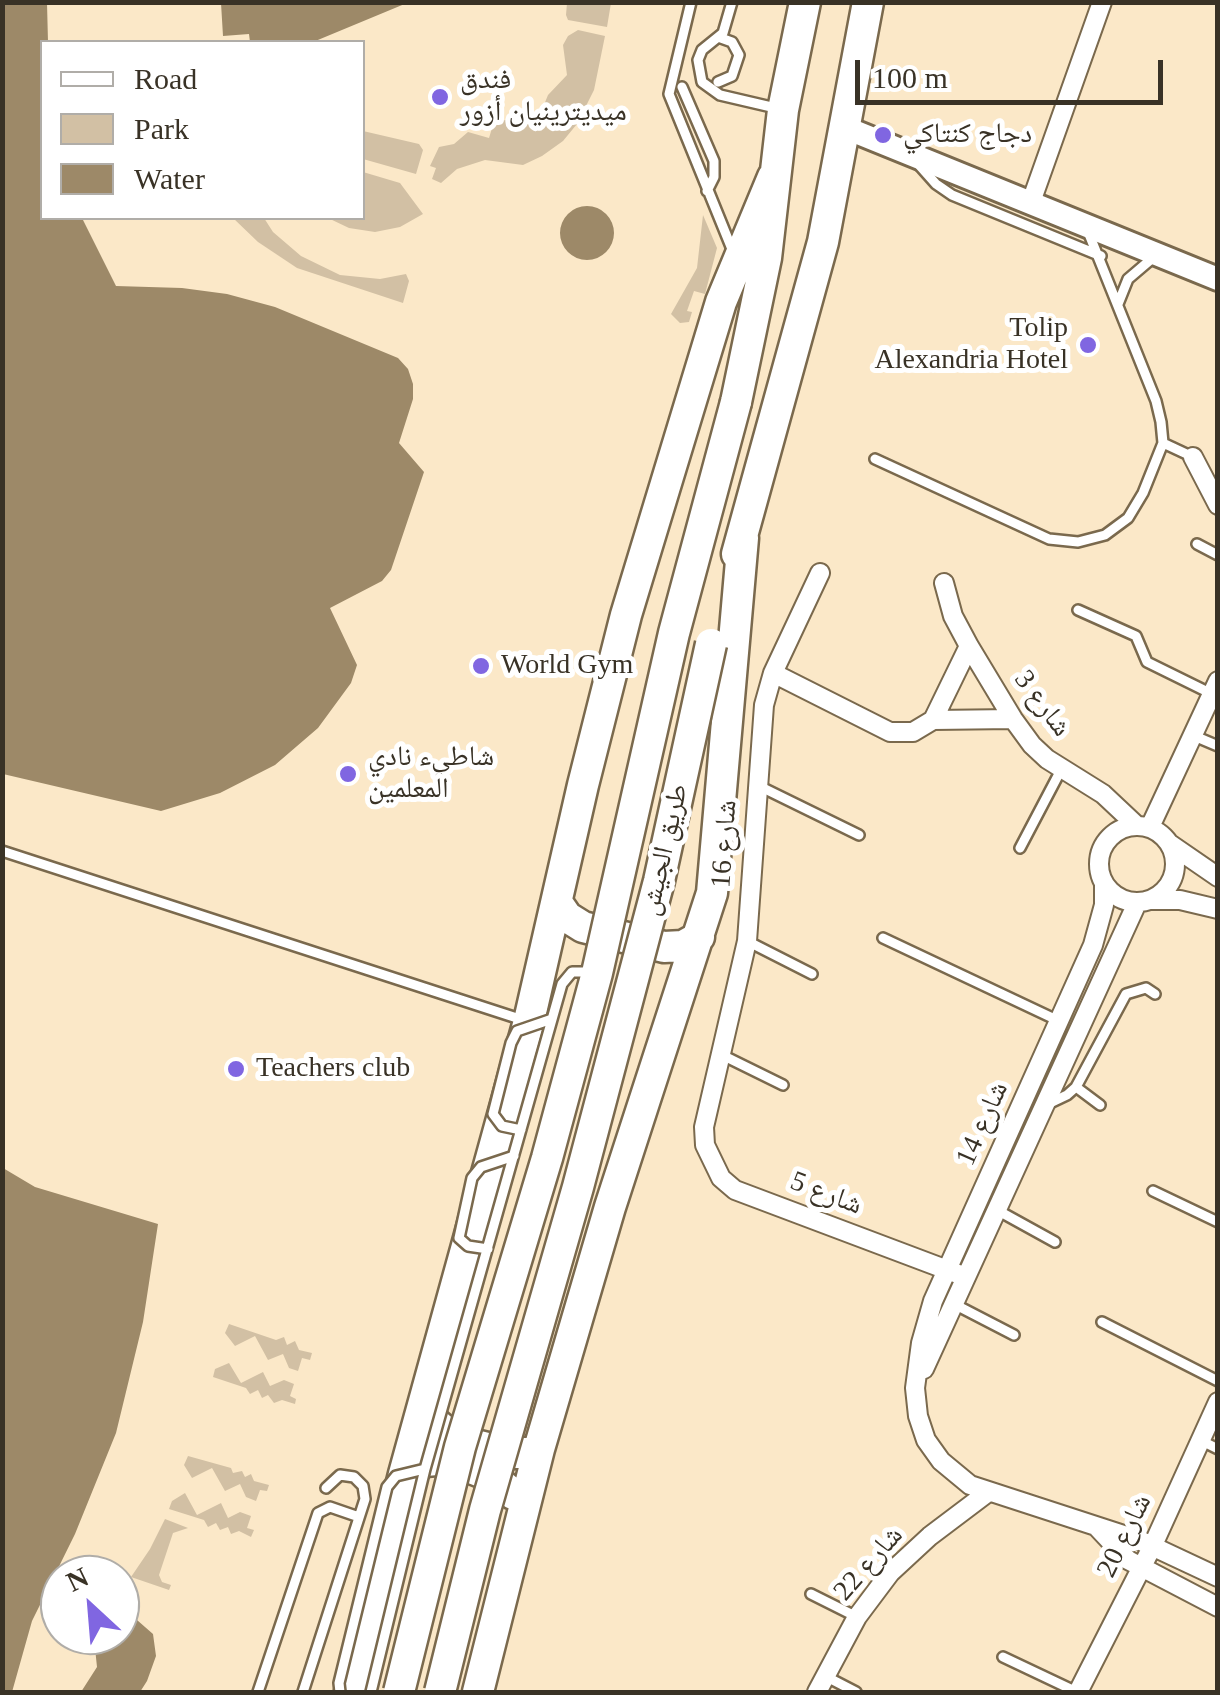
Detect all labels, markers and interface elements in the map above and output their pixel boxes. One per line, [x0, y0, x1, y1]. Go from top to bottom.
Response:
legend [40, 40, 365, 220]
scale bar [860, 40, 1168, 102]
text: 100 m [872, 61, 948, 94]
text: Road [134, 62, 197, 95]
place label: فندق ميديترينيان أزور [460, 64, 627, 130]
marker: فندق ميديترينيان أزور [429, 86, 451, 108]
text: Park [134, 112, 189, 145]
place label: دجاج كنتاكي [903, 118, 1032, 152]
marker: دجاج كنتاكي [872, 124, 894, 146]
text: Water [134, 162, 205, 195]
place label: Tolip Alexandria Hotel [874, 312, 1068, 378]
marker: Tolip Alexandria Hotel [1077, 334, 1099, 356]
place label: World Gym [501, 649, 633, 683]
marker: World Gym [470, 655, 492, 677]
street label: شارع 3 [1006, 664, 1078, 744]
place label: شاطيء نادي المعلمين [368, 741, 494, 807]
marker: شاطيء نادي المعلمين [337, 763, 359, 785]
street label: طريق الجيش [634, 781, 696, 919]
street label: شارع 16 [705, 799, 745, 889]
place label: Teachers club [256, 1052, 410, 1086]
marker: Teachers club [225, 1058, 247, 1080]
street label: شارع 14 [950, 1077, 1016, 1171]
street label: شارع 5 [785, 1165, 867, 1223]
street label: شارع 20 [1091, 1489, 1159, 1583]
street label: شارع 22 [827, 1520, 911, 1608]
north arrow [40, 1555, 140, 1655]
text: N [62, 1561, 93, 1598]

